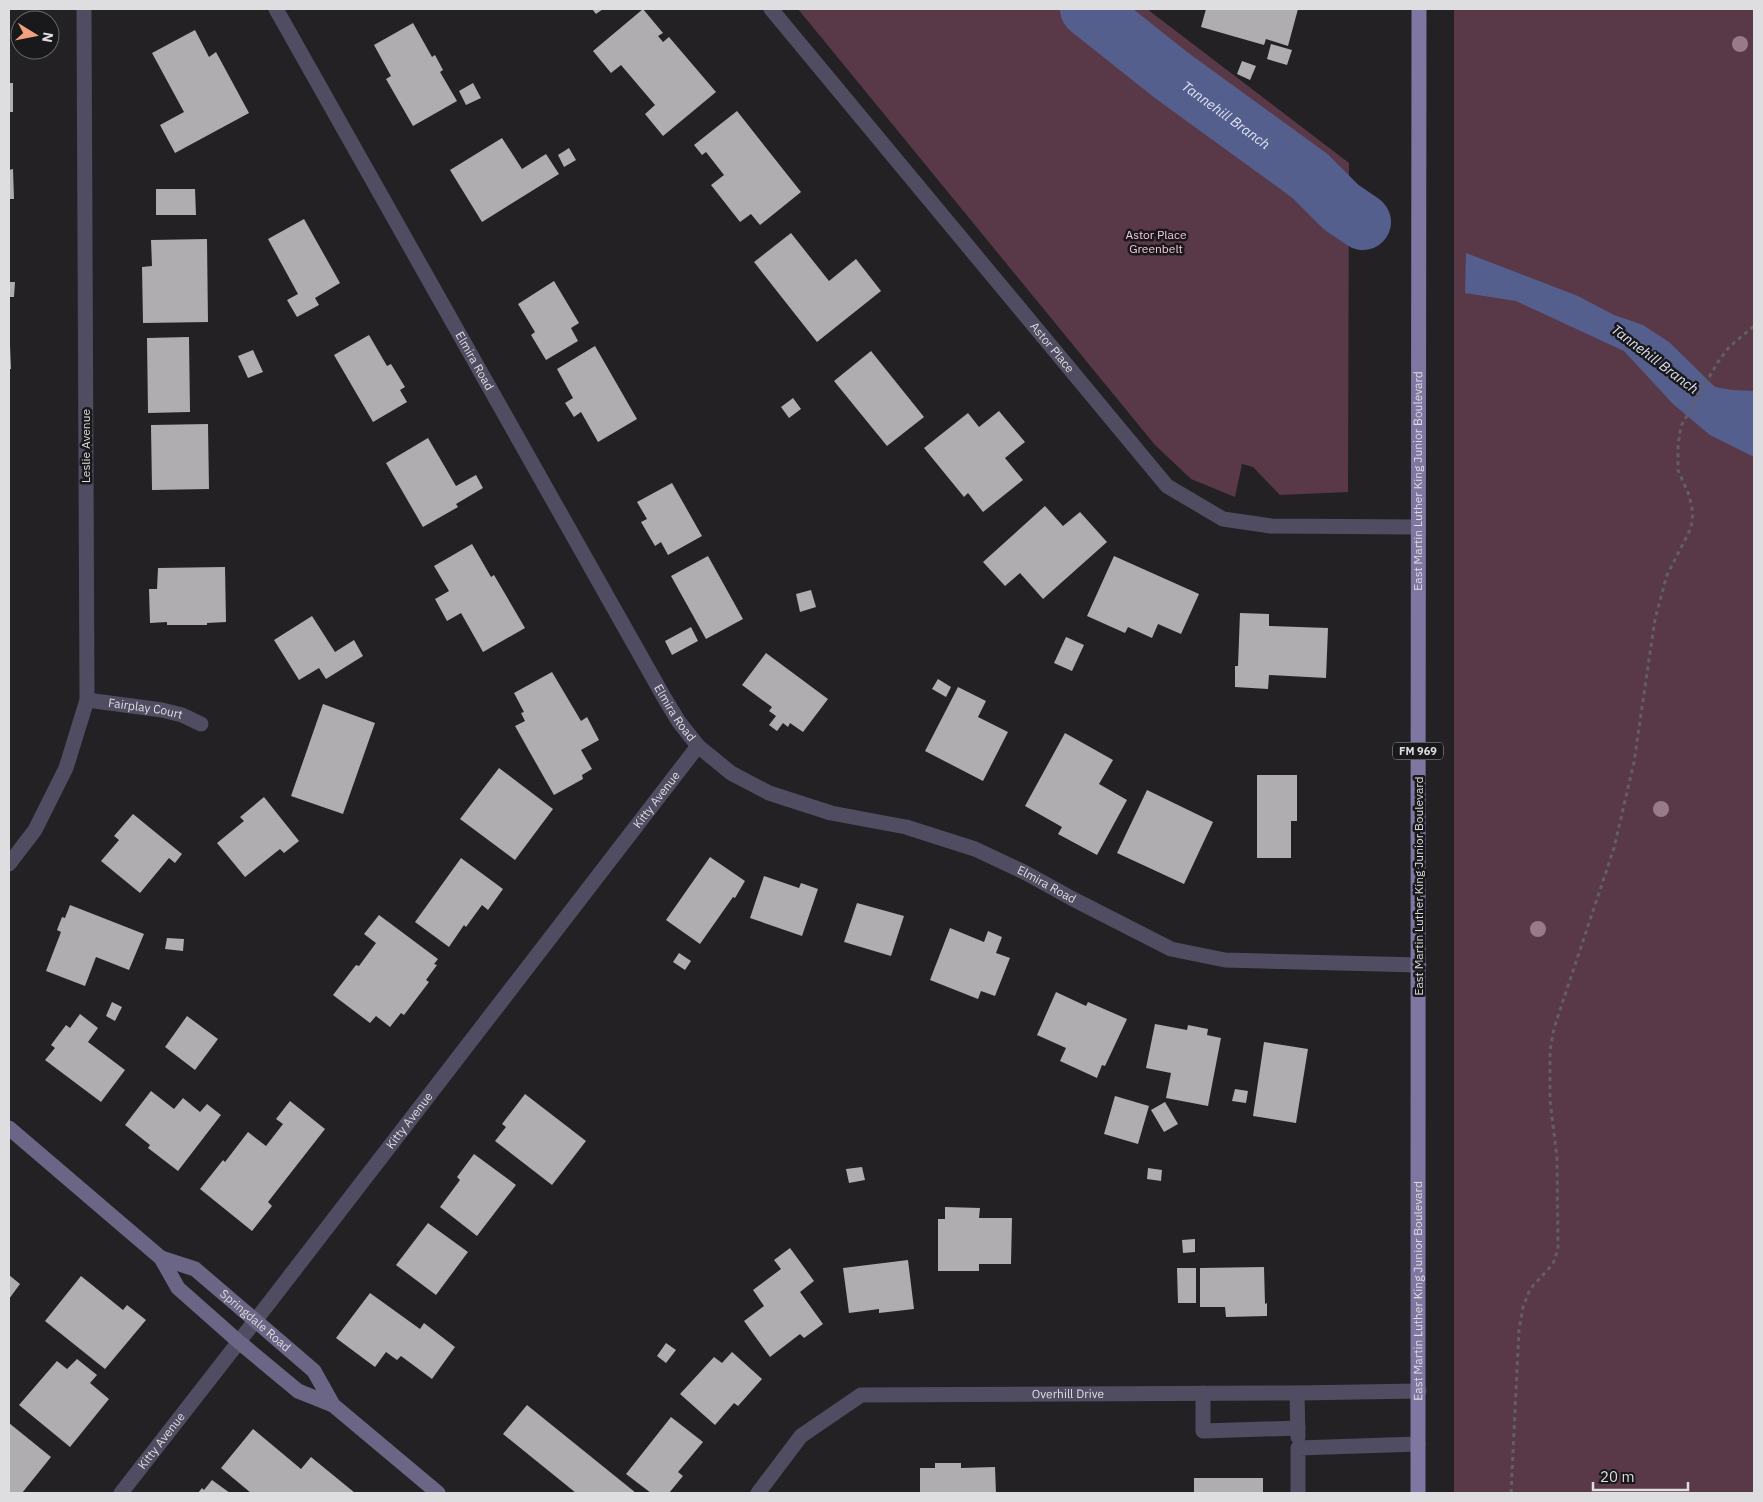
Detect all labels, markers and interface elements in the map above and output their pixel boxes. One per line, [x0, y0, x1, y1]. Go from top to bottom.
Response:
north arrow [10, 10, 60, 60]
text: N [38, 31, 58, 44]
water label: Tannehill Branch [1178, 77, 1274, 153]
park label: Astor Place Greenbelt [1125, 227, 1187, 256]
street label: Astor Place [1027, 319, 1078, 376]
water label: Tannehill Branch [1608, 320, 1702, 398]
street label: Elmira Road [452, 329, 497, 393]
street label: East Martin Luther King Junior Boulevard [1410, 371, 1425, 591]
street label: Leslie Avenue [78, 409, 93, 483]
street label: Elmira Road [651, 681, 699, 744]
street label: Fairplay Court [107, 695, 184, 722]
road number: FM 969 [1393, 742, 1443, 759]
street label: Kitty Avenue [630, 768, 683, 831]
street label: East Martin Luther King Junior Boulevard [1411, 776, 1426, 996]
street label: Elmira Road [1015, 862, 1079, 906]
street label: Kitty Avenue [382, 1089, 436, 1152]
street label: East Martin Luther King Junior Boulevard [1410, 1181, 1425, 1401]
street label: Springdale Road [217, 1286, 294, 1355]
street label: Overhill Drive [1032, 1386, 1105, 1401]
street label: Kitty Avenue [134, 1409, 188, 1472]
scale bar [1593, 1460, 1688, 1492]
text: 20 m [1600, 1467, 1635, 1486]

